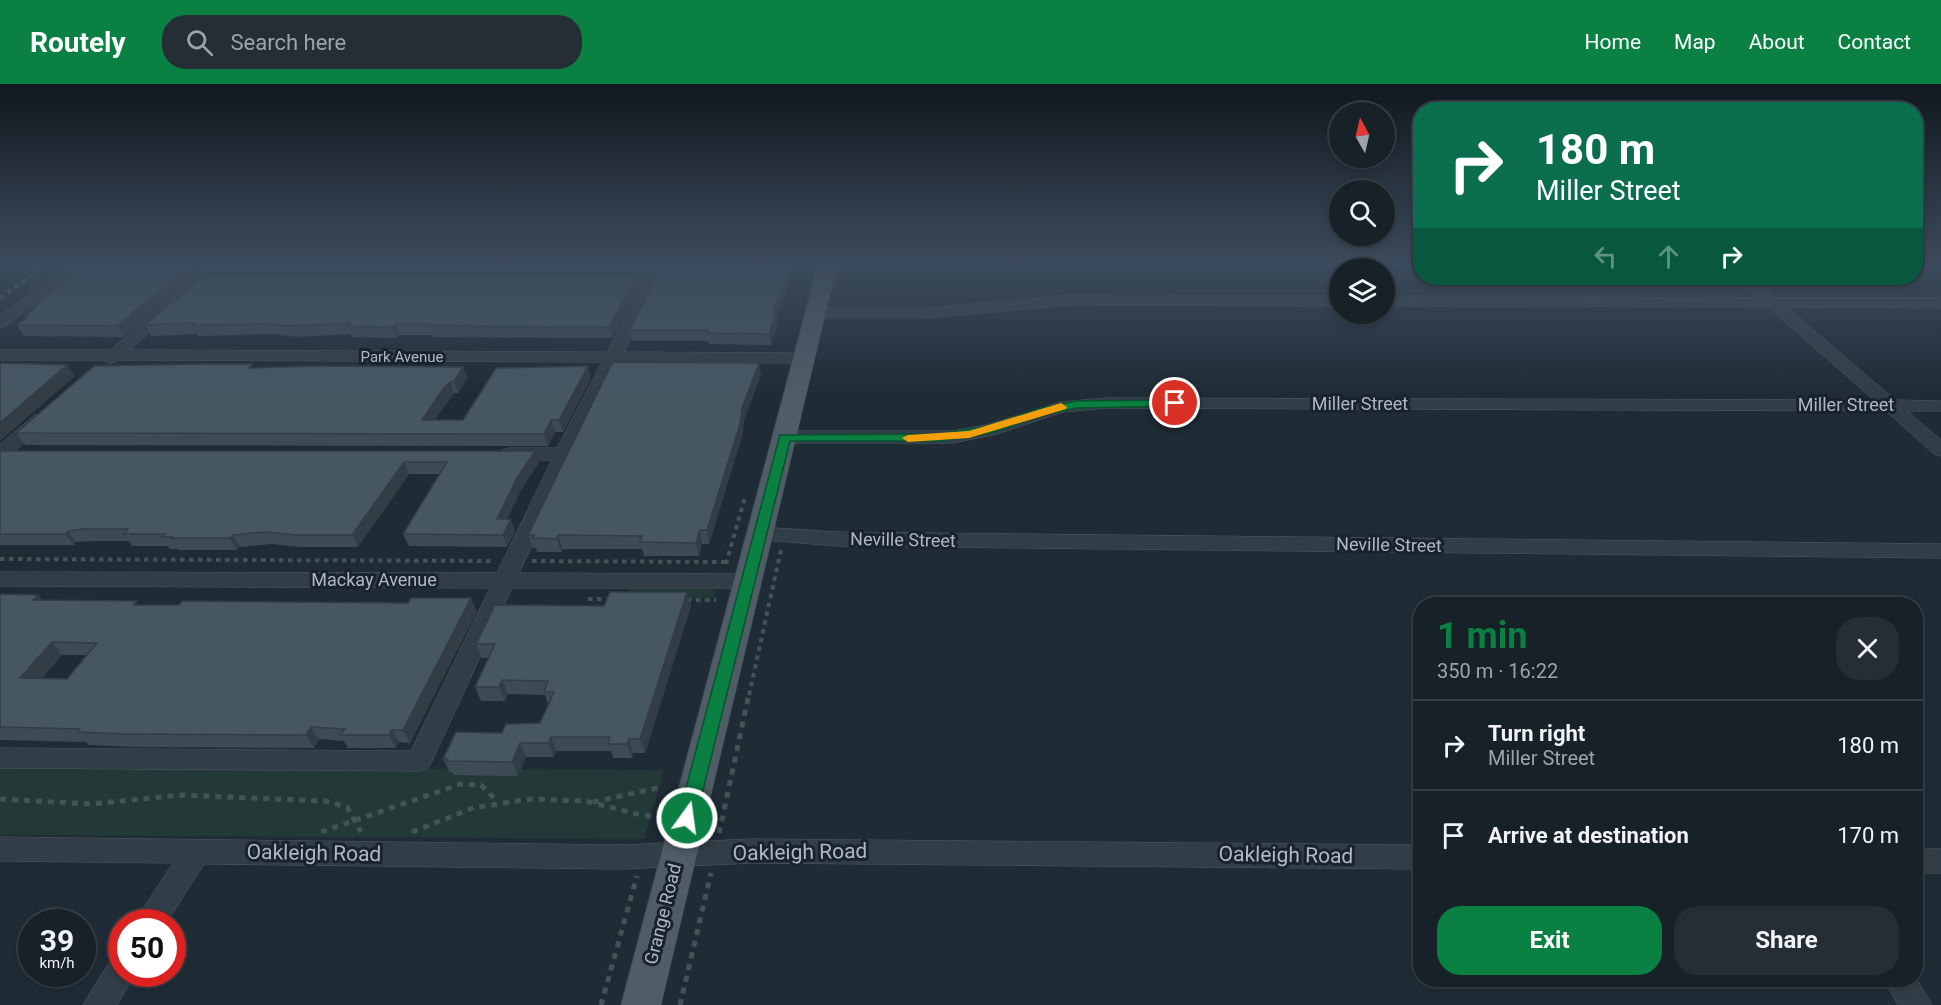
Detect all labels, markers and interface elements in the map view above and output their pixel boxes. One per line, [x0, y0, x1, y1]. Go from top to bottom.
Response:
search box [162, 15, 582, 69]
text: Routely [30, 26, 126, 59]
icon: search [183, 26, 216, 59]
text: Search here [231, 30, 346, 55]
text: Home [1585, 30, 1641, 54]
text: Map [1674, 30, 1716, 54]
text: About [1749, 30, 1805, 54]
text: Contact [1838, 30, 1911, 54]
north arrow [1329, 102, 1395, 168]
map controls [1329, 102, 1395, 324]
text: 180 m [1536, 125, 1655, 174]
icon: right [1437, 126, 1515, 204]
text: Miller Street [1536, 175, 1681, 207]
button: search [1329, 180, 1395, 246]
icon: left [1589, 240, 1622, 273]
icon: ahead [1652, 240, 1685, 273]
icon: right [1715, 240, 1748, 273]
button: layers [1329, 258, 1395, 324]
street label: Park Avenue [361, 348, 444, 366]
pin [1149, 377, 1200, 428]
icon: arrive [1158, 386, 1191, 419]
street label: Miller Street [1312, 393, 1408, 414]
street label: Miller Street [1798, 394, 1894, 415]
street label: Neville Street [850, 528, 956, 551]
street label: Neville Street [1336, 533, 1442, 556]
street label: Mackay Avenue [311, 569, 437, 590]
text: 1 min [1437, 615, 1528, 657]
button: close [1836, 617, 1899, 680]
text: 350 m · 16:22 [1437, 659, 1558, 683]
text: Turn right [1488, 721, 1585, 746]
icon: right [1437, 729, 1470, 762]
text: 180 m [1837, 733, 1899, 758]
text: Miller Street [1488, 746, 1595, 770]
position arrow [655, 786, 719, 850]
icon: arrive [1437, 819, 1470, 852]
text: Arrive at destination [1488, 823, 1689, 848]
text: 170 m [1837, 823, 1899, 848]
street label: Oakleigh Road [732, 839, 868, 865]
street label: Oakleigh Road [246, 840, 382, 866]
street label: Oakleigh Road [1218, 842, 1354, 868]
street label: Grange Road [640, 861, 685, 966]
button: Exit [1437, 906, 1662, 975]
button: Share [1674, 906, 1899, 975]
speed limit sign: 50 [108, 909, 186, 987]
text: 39 [40, 923, 74, 958]
text: km/h [39, 954, 75, 972]

